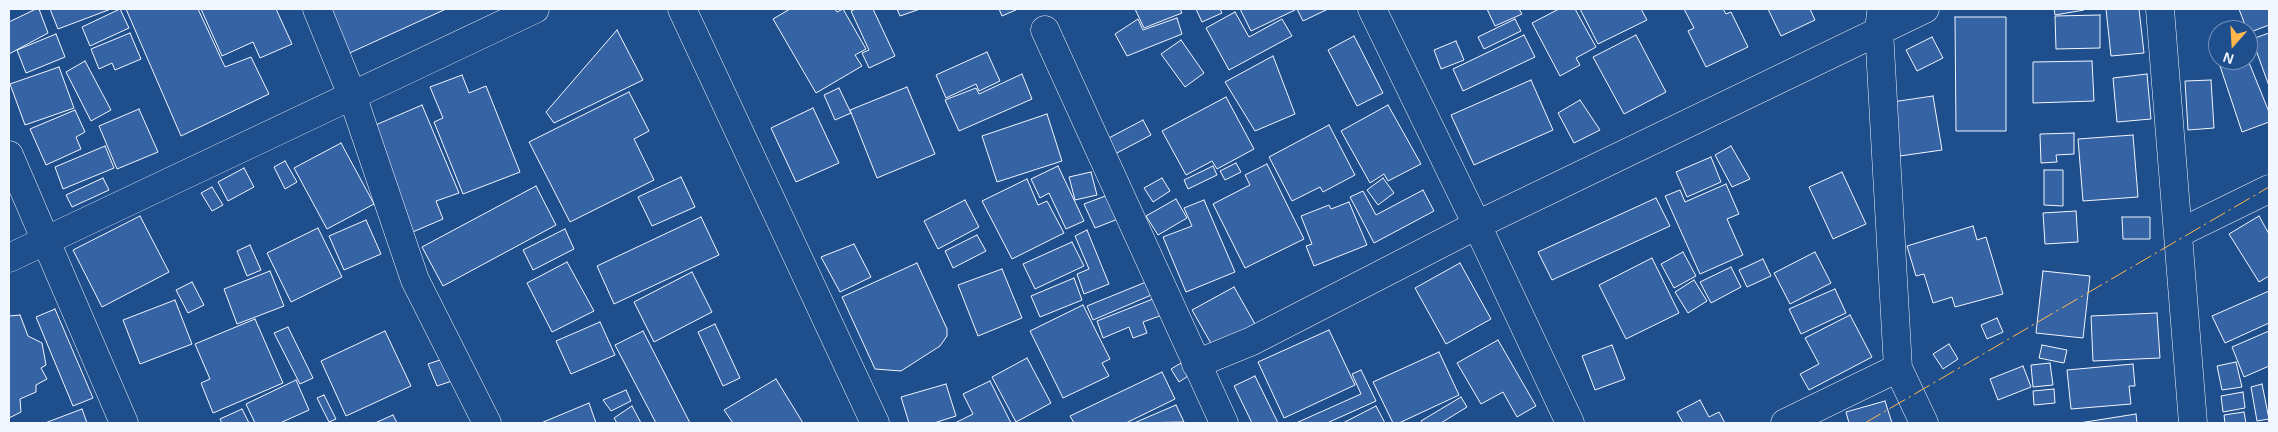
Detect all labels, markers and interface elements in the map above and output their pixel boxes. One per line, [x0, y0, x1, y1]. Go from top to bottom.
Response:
north arrow [2208, 20, 2258, 70]
text: N [2221, 49, 2236, 67]

